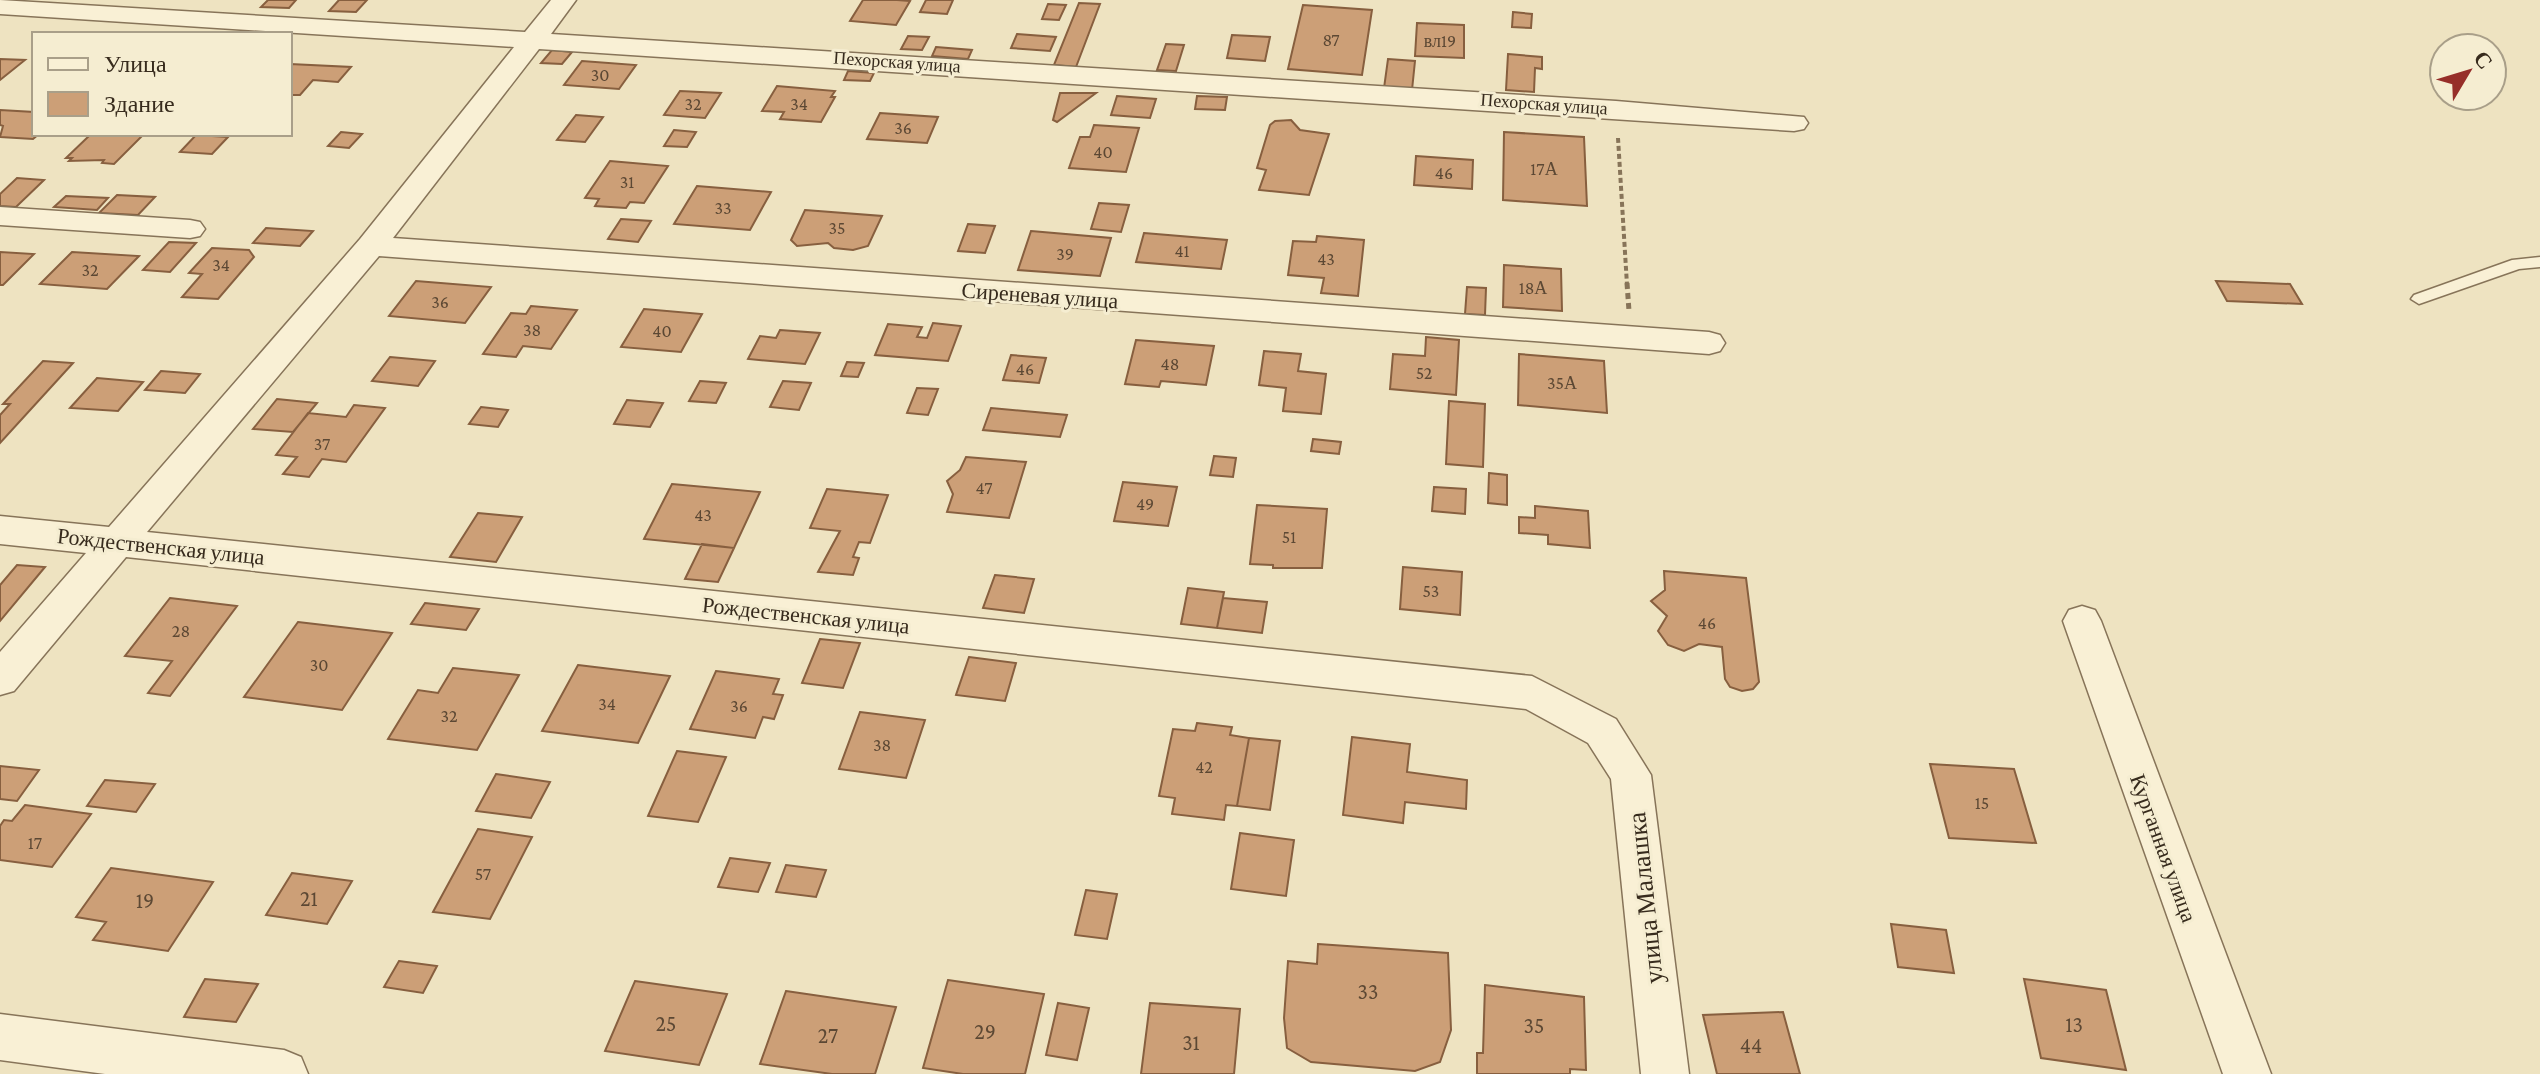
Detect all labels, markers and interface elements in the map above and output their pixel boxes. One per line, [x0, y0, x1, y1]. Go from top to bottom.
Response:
house number: 87 [1322, 30, 1340, 50]
house number: вл19 [1424, 31, 1456, 51]
legend [32, 32, 292, 136]
north arrow [2428, 32, 2508, 112]
text: С [2469, 46, 2498, 74]
street label: Пехорская улица [833, 48, 961, 76]
text: Улица [104, 50, 167, 77]
house number: 30 [591, 65, 609, 85]
text: Здание [104, 90, 175, 117]
street label: Пехорская улица [1480, 90, 1608, 118]
house number: 32 [684, 94, 702, 114]
house number: 34 [790, 94, 808, 114]
house number: 36 [894, 118, 912, 138]
house number: 40 [1093, 142, 1113, 162]
house number: 17А [1530, 159, 1558, 179]
house number: 46 [1435, 163, 1453, 183]
house number: 31 [620, 172, 634, 192]
house number: 33 [715, 198, 732, 218]
house number: 35 [828, 218, 846, 238]
house number: 41 [1174, 241, 1190, 261]
house number: 39 [1056, 244, 1074, 264]
house number: 43 [1317, 249, 1335, 269]
house number: 34 [212, 255, 230, 275]
house number: 32 [81, 260, 99, 280]
street label: Сиреневая улица [961, 278, 1119, 313]
house number: 18А [1519, 278, 1547, 298]
house number: 36 [431, 292, 449, 312]
house number: 38 [523, 320, 541, 340]
house number: 40 [652, 321, 672, 341]
house number: 48 [1161, 354, 1179, 374]
house number: 46 [1016, 359, 1034, 379]
house number: 52 [1416, 363, 1432, 383]
house number: 35А [1547, 373, 1577, 393]
house number: 37 [314, 434, 330, 454]
house number: 47 [975, 478, 993, 498]
house number: 49 [1136, 494, 1154, 514]
house number: 43 [694, 505, 712, 525]
street label: Рождественская улица [56, 523, 266, 570]
house number: 51 [1282, 527, 1296, 547]
house number: 53 [1423, 581, 1439, 601]
street label: Рождественская улица [701, 592, 911, 639]
house number: 46 [1698, 613, 1716, 633]
house number: 28 [172, 621, 190, 641]
house number: 30 [310, 655, 328, 675]
house number: 34 [598, 694, 616, 714]
house number: 36 [730, 696, 748, 716]
house number: 32 [440, 706, 458, 726]
house number: 38 [873, 735, 891, 755]
house number: 42 [1195, 757, 1213, 777]
street label: Курганная улица [2125, 771, 2202, 926]
house number: 15 [1975, 793, 1989, 813]
street label: улица Малашка [1622, 810, 1669, 985]
house number: 17 [28, 833, 42, 853]
house number: 57 [475, 864, 491, 884]
house number: 21 [300, 886, 318, 911]
house number: 19 [136, 888, 154, 913]
house number: 33 [1358, 979, 1378, 1004]
house number: 25 [656, 1011, 676, 1036]
house number: 13 [2065, 1012, 2083, 1037]
house number: 35 [1524, 1013, 1544, 1038]
house number: 29 [974, 1019, 996, 1044]
house number: 27 [818, 1023, 838, 1048]
house number: 31 [1182, 1030, 1200, 1055]
house number: 44 [1740, 1033, 1762, 1058]

